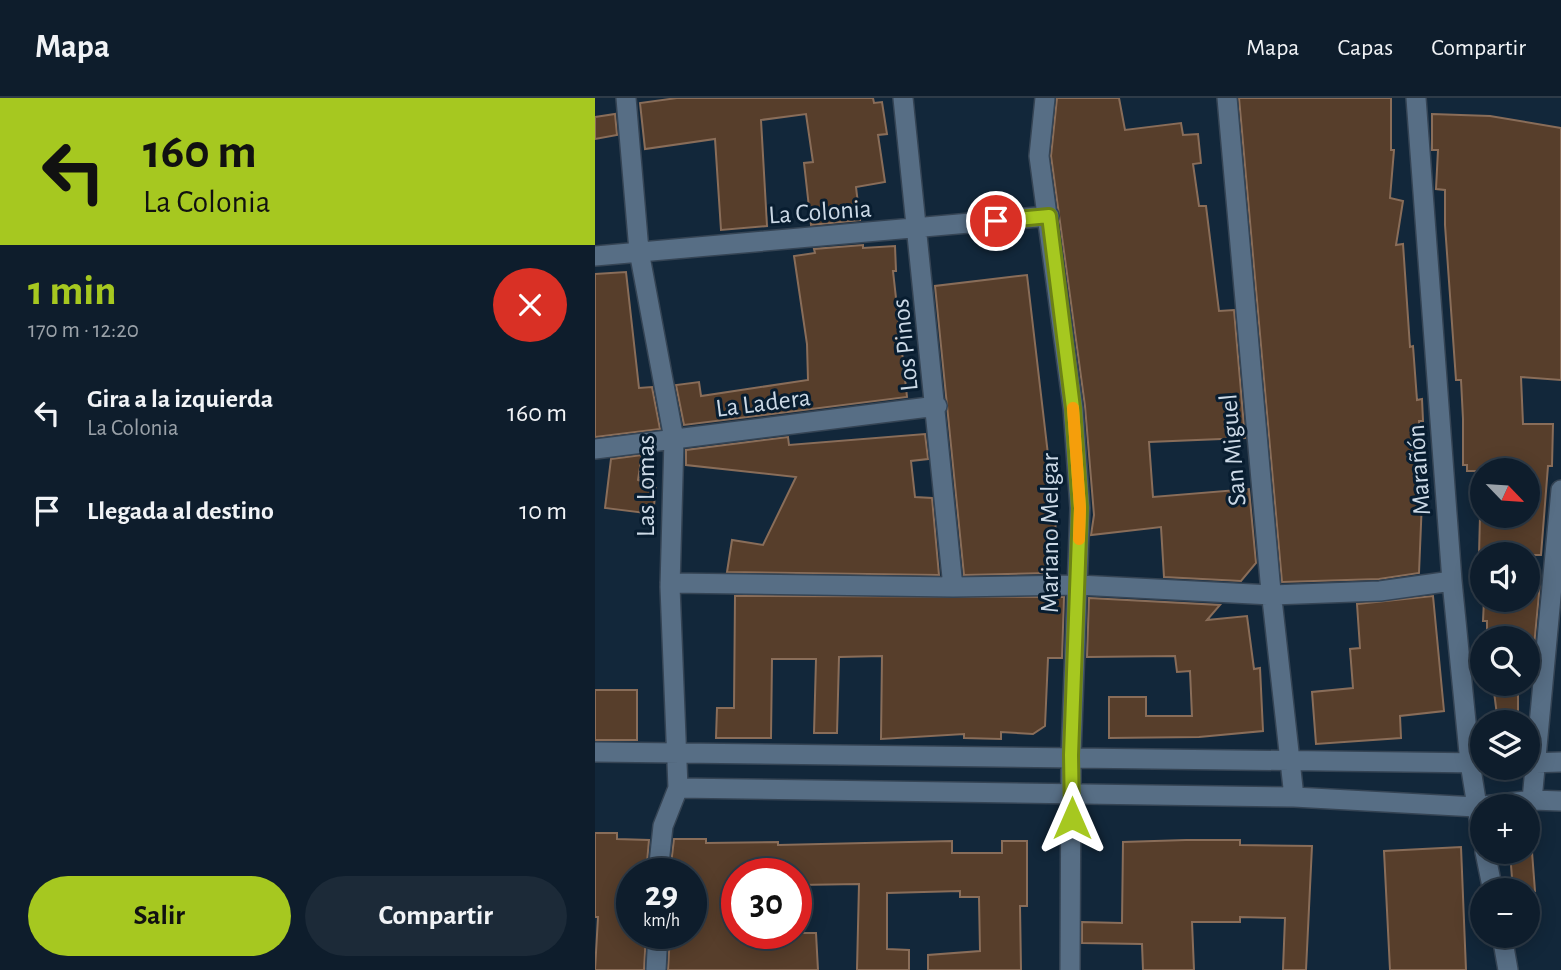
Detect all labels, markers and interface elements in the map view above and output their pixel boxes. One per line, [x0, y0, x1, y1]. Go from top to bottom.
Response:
text: Mapa [35, 31, 110, 64]
text: Mapa [1246, 36, 1299, 60]
text: Capas [1337, 36, 1393, 60]
text: Compartir [1431, 36, 1526, 60]
icon: left [28, 126, 119, 217]
text: 160 m [143, 128, 257, 177]
text: La Colonia [143, 186, 270, 218]
pin [966, 191, 1026, 251]
street label: La Colonia [768, 195, 873, 229]
icon: arrive [977, 202, 1015, 240]
button: close [493, 268, 567, 342]
text: 1 min [28, 270, 117, 312]
street label: Los Pinos [887, 297, 923, 392]
text: 170 m · 12:20 [28, 319, 139, 342]
street label: La Ladera [714, 384, 812, 422]
text: Gira a la izquierda [87, 386, 273, 412]
street label: San Miguel [1215, 393, 1251, 507]
icon: left [28, 394, 66, 432]
text: 160 m [507, 400, 567, 426]
text: La Colonia [87, 417, 179, 440]
street label: Marañón [1403, 424, 1435, 516]
street label: Las Lomas [633, 435, 659, 537]
street label: Mariano Melgar [1037, 453, 1063, 613]
north arrow [1470, 458, 1540, 528]
map controls [1470, 458, 1540, 948]
icon: arrive [28, 492, 66, 530]
text: Llegada al destino [87, 498, 274, 524]
text: 10 m [519, 498, 567, 524]
button: sound [1470, 542, 1540, 612]
button: search [1470, 626, 1540, 696]
button: layers [1470, 710, 1540, 780]
position arrow [1035, 781, 1109, 855]
button: + [1470, 794, 1540, 864]
speed limit sign: 30 [721, 858, 812, 949]
button: Salir [28, 876, 291, 956]
button: Compartir [305, 876, 567, 956]
text: 29 [645, 877, 678, 912]
button: − [1470, 878, 1540, 948]
text: km/h [643, 912, 680, 930]

